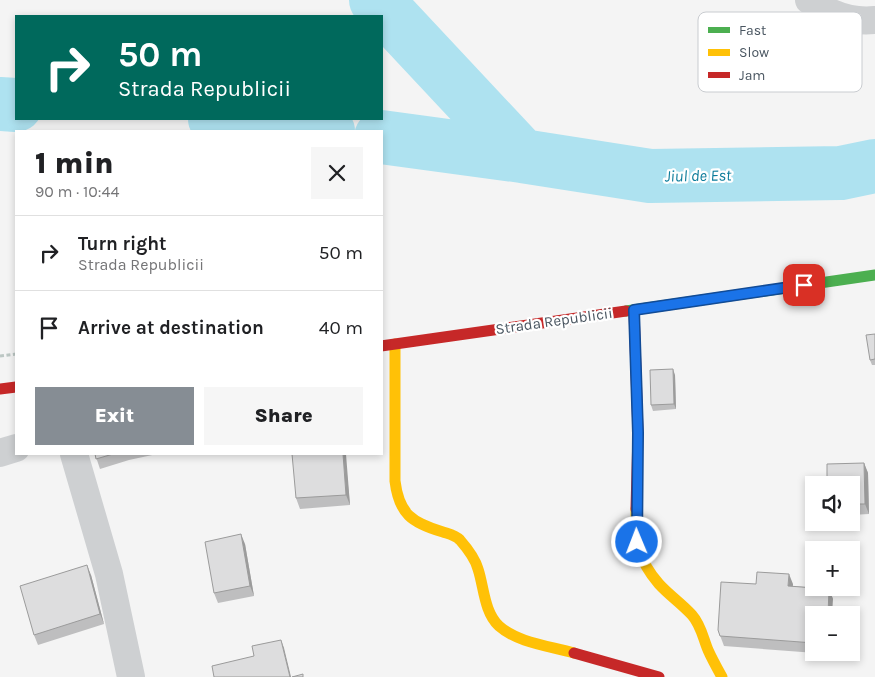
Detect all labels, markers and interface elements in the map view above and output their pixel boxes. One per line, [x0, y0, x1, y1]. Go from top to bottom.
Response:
legend [698, 12, 862, 92]
text: Fast [739, 22, 766, 39]
text: 50 m [118, 34, 203, 75]
icon: right [35, 35, 100, 100]
text: Slow [739, 44, 769, 61]
text: Jam [739, 67, 765, 84]
text: Strada Republicii [118, 76, 291, 102]
text: 1 min [35, 145, 114, 181]
button: close [311, 147, 363, 199]
water label: Jiul de Est [664, 165, 732, 186]
text: 90 m · 10:44 [35, 182, 119, 201]
text: Turn right [78, 233, 167, 255]
icon: right [35, 239, 63, 267]
text: 50 m [319, 242, 363, 264]
text: Strada Republicii [78, 255, 204, 274]
pin [783, 264, 825, 306]
icon: arrive [790, 271, 818, 299]
street label: Strada Republicii [494, 304, 614, 338]
icon: arrive [35, 314, 63, 342]
text: Arrive at destination [78, 317, 264, 339]
text: 40 m [319, 317, 363, 339]
button: Exit [35, 387, 194, 445]
button: Share [204, 387, 363, 445]
map controls [805, 476, 860, 661]
button: sound [805, 476, 860, 531]
position arrow [610, 515, 662, 567]
button: + [805, 541, 860, 596]
button: − [805, 606, 860, 661]

